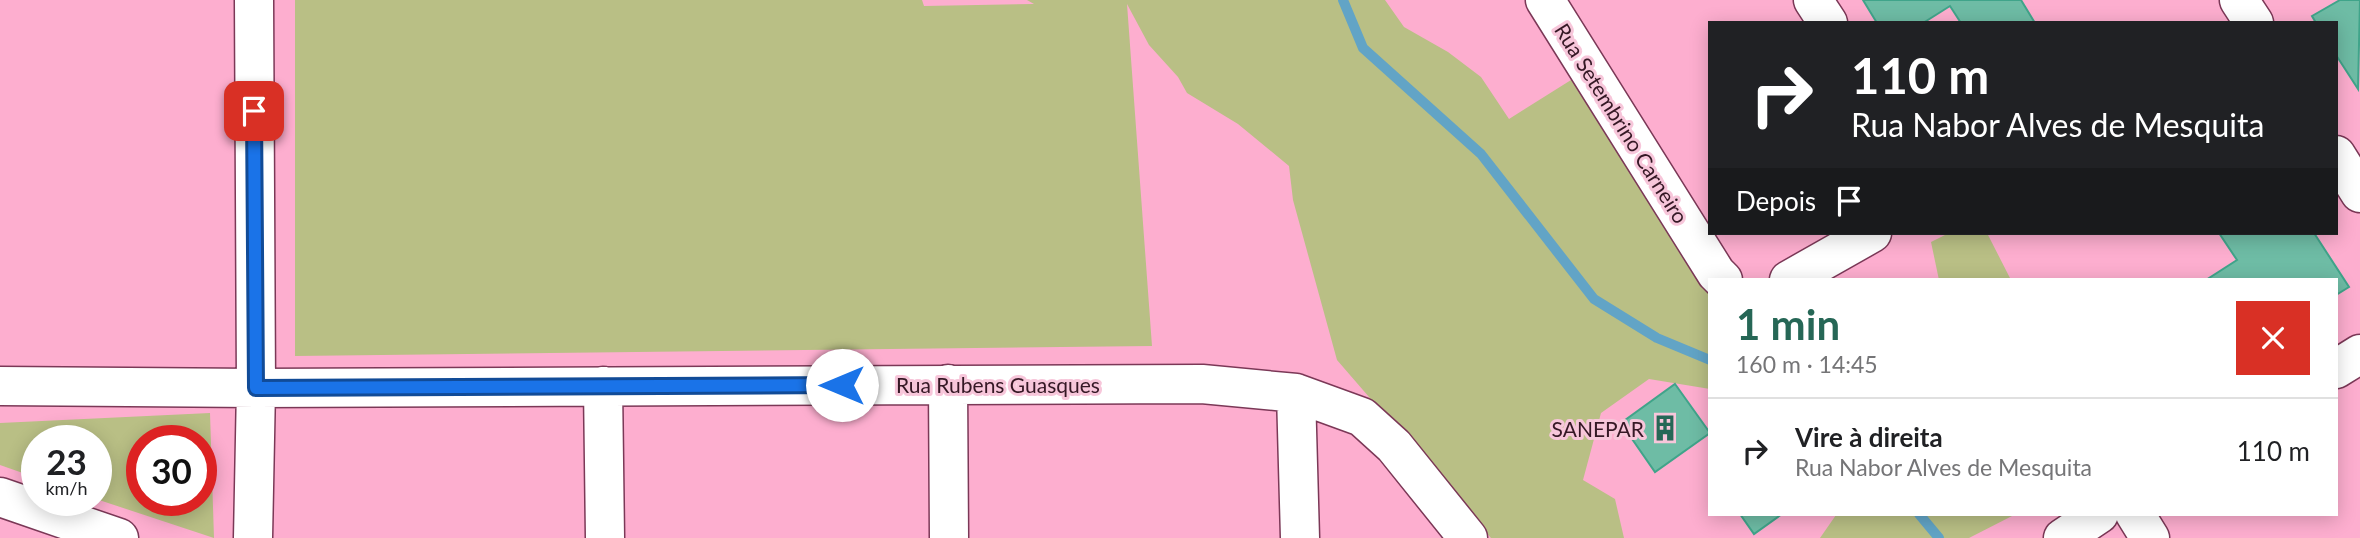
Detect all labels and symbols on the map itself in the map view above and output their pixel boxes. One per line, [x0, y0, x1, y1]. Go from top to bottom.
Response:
street label: Rua Setembrino Carneiro [1550, 18, 1694, 228]
pin [224, 81, 284, 141]
position arrow [805, 348, 879, 422]
street label: Rua Rubens Guasques [896, 372, 1100, 397]
building icon: SANEPAR [1650, 413, 1680, 443]
place label: SANEPAR [1552, 416, 1645, 441]
speed limit sign: 30 [126, 425, 217, 516]

